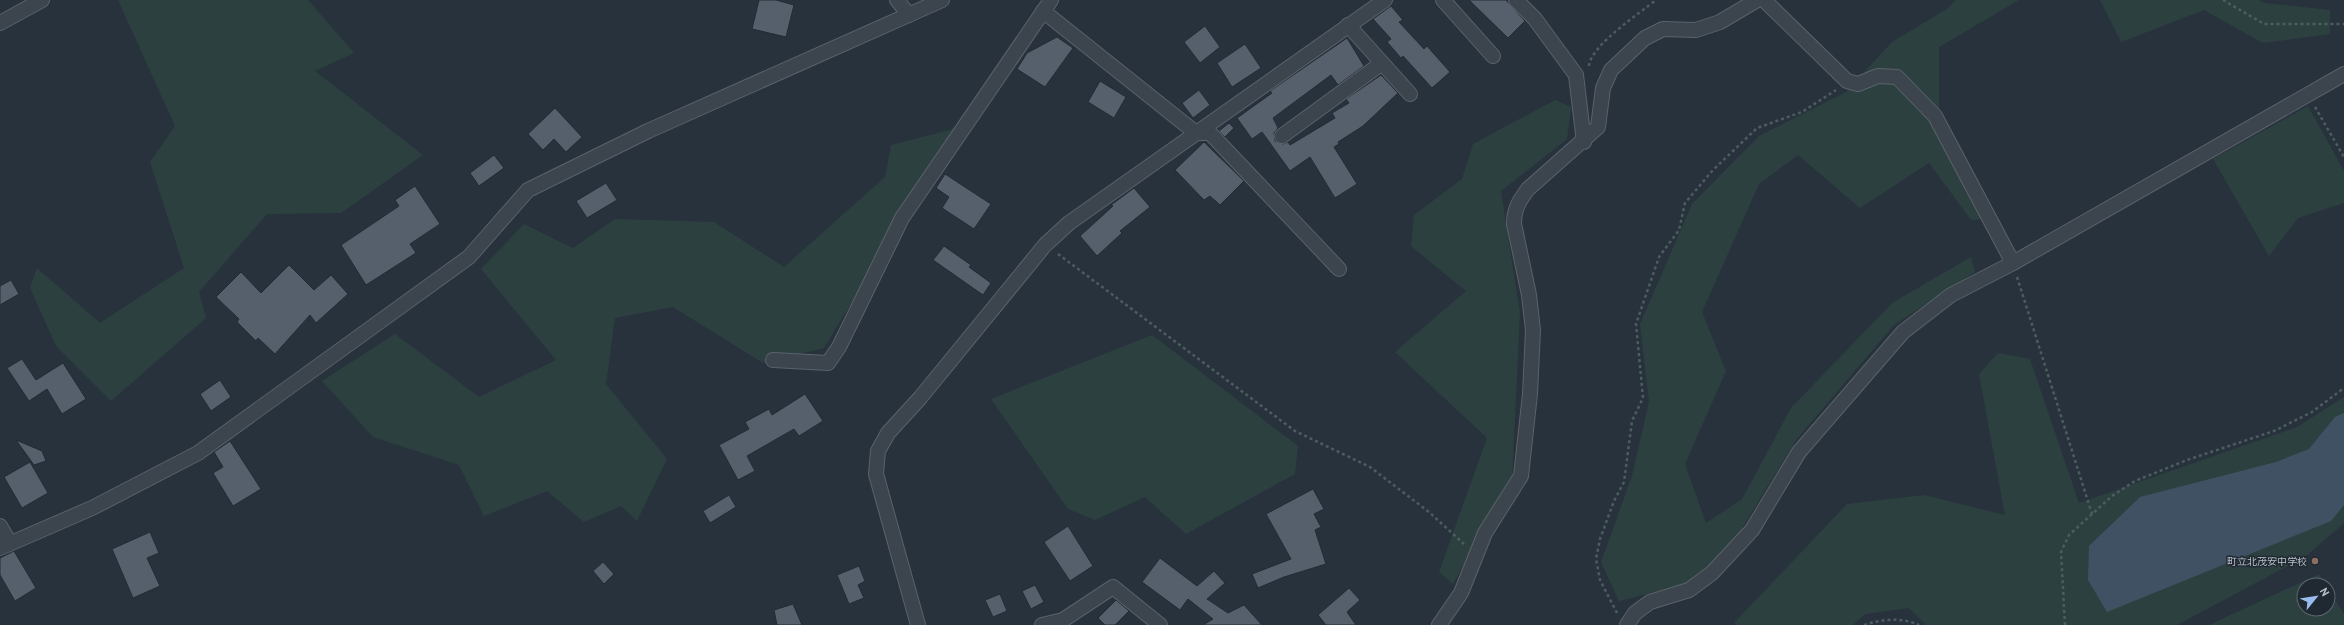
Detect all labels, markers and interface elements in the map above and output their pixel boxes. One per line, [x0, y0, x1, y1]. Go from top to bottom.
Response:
place label: 町立北茂安中学校 [2227, 555, 2307, 568]
marker: 町立北茂安中学校 [2310, 556, 2320, 566]
north arrow [2296, 577, 2336, 617]
text: N [2317, 585, 2333, 599]

